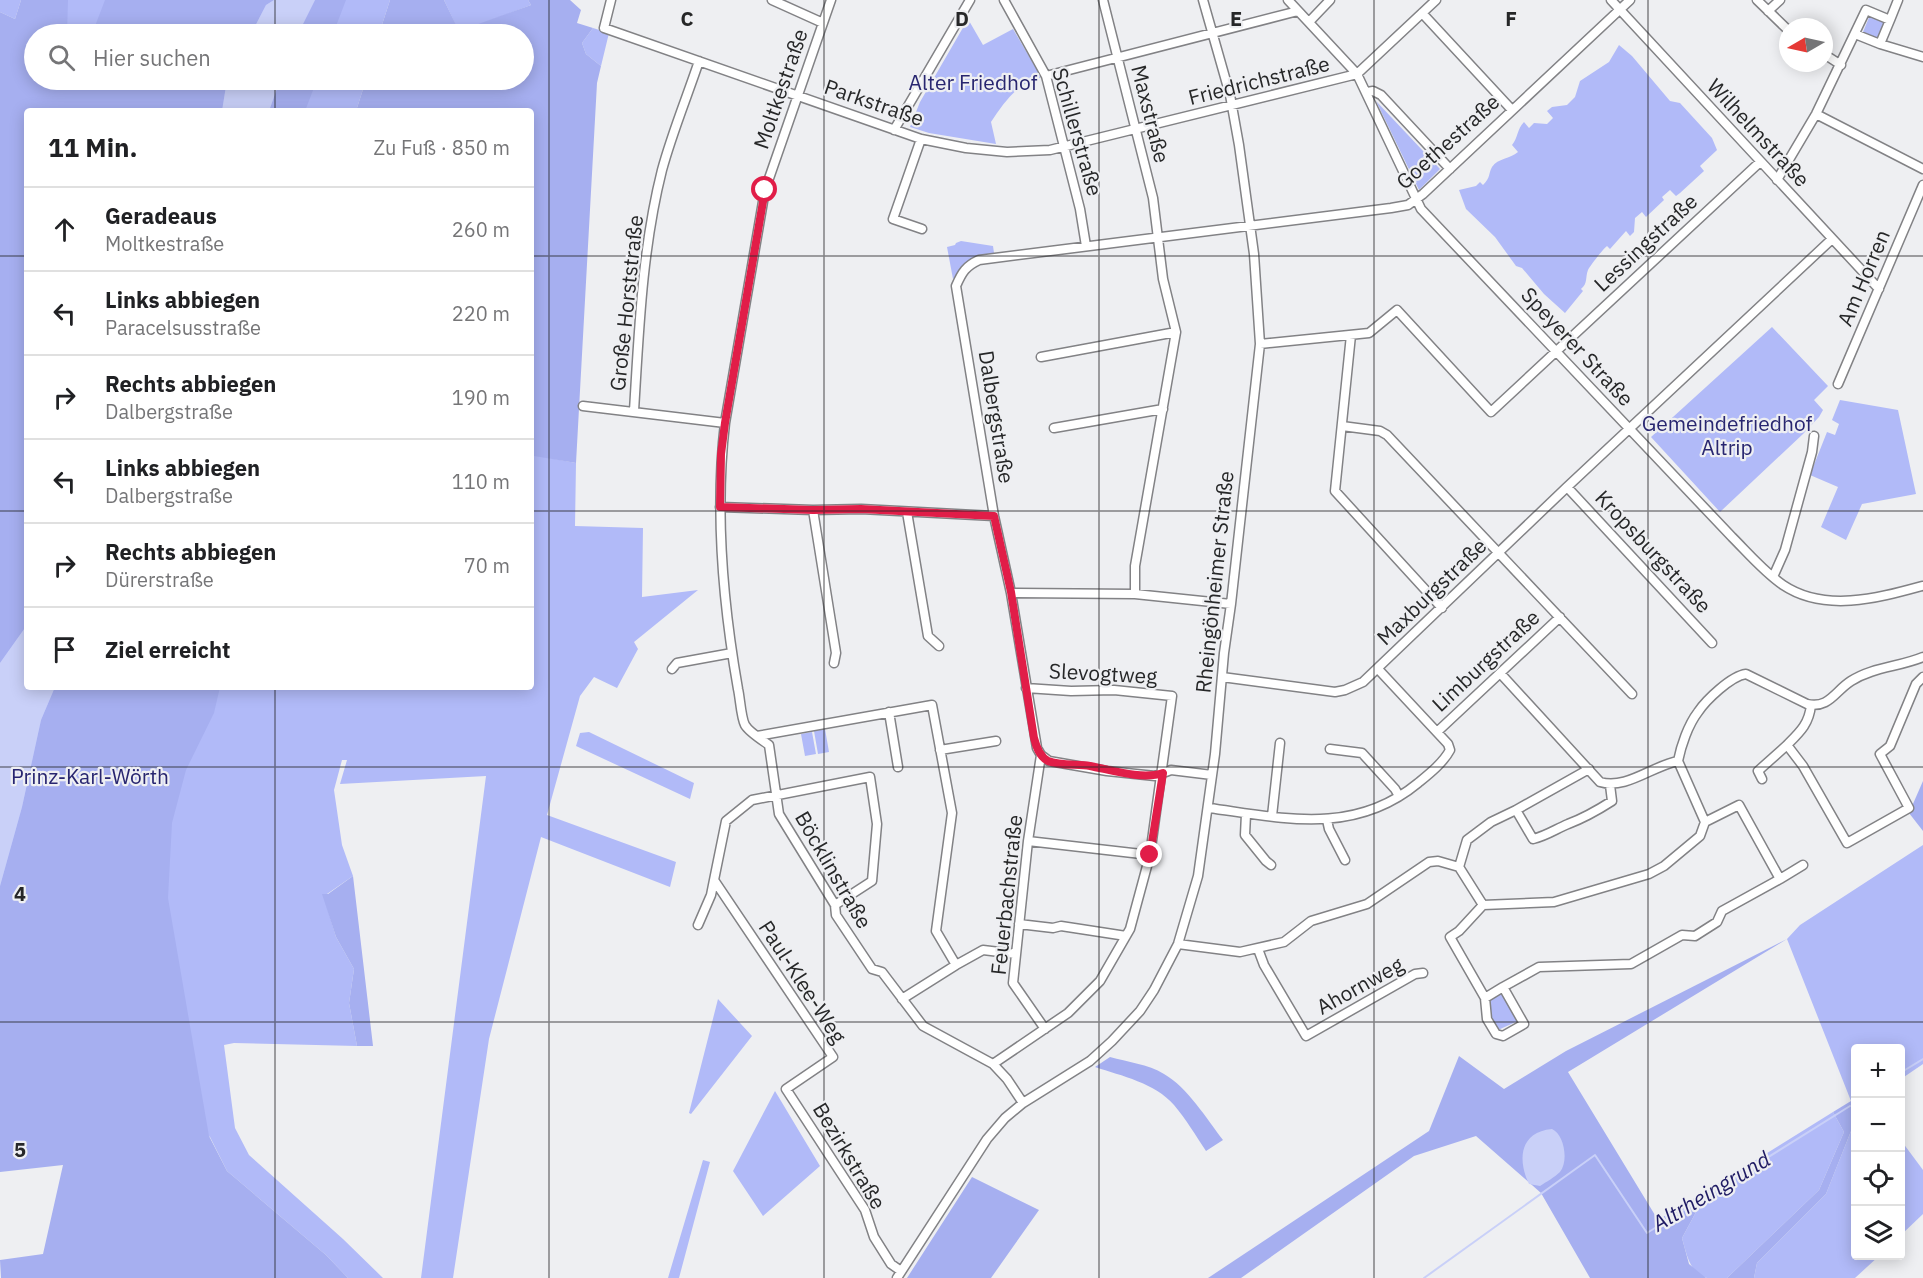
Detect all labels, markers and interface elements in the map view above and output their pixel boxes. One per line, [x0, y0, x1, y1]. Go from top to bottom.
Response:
text: C [680, 5, 694, 32]
text: D [955, 5, 969, 32]
text: E [1230, 5, 1242, 32]
text: F [1505, 5, 1517, 32]
north arrow [1779, 18, 1833, 72]
search box [24, 24, 534, 90]
street label: Moltkestraße [746, 25, 814, 152]
icon: search [45, 41, 78, 74]
text: Hier suchen [93, 43, 211, 72]
street label: Friedrichstraße [1185, 49, 1332, 111]
street label: Maxstraße [1125, 62, 1177, 166]
street label: Schillerstraße [1046, 65, 1110, 199]
park label: Alter Friedhof [909, 68, 1038, 96]
street label: Parkstraße [821, 72, 928, 132]
street label: Wilhelmstraße [1701, 72, 1816, 192]
street label: Goethestraße [1390, 87, 1505, 195]
text: 11 Min. [48, 130, 138, 164]
text: Zu Fuß · 850 m [373, 134, 510, 161]
route start [751, 176, 777, 202]
street label: Lessingstraße [1588, 187, 1703, 297]
text: Geradeaus [105, 201, 217, 230]
icon: ahead [48, 213, 81, 246]
street label: Große Horststraße [603, 214, 649, 392]
text: 260 m [452, 216, 510, 243]
street label: Am Horren [1830, 225, 1896, 330]
text: Moltkestraße [105, 230, 224, 257]
street label: Speyerer Straße [1515, 281, 1640, 412]
text: Links abbiegen [105, 285, 260, 314]
icon: left [48, 297, 81, 330]
text: 220 m [452, 300, 510, 327]
text: Paracelsusstraße [105, 314, 261, 341]
street label: Dalbergstraße [973, 348, 1021, 485]
text: Rechts abbiegen [105, 369, 276, 398]
icon: right [48, 381, 81, 414]
text: 190 m [452, 384, 510, 411]
text: Dalbergstraße [105, 398, 233, 425]
park label: Gemeindefriedhof Altrip [1642, 409, 1813, 461]
text: Links abbiegen [105, 453, 260, 482]
icon: left [48, 465, 81, 498]
text: 110 m [452, 468, 510, 495]
street label: Rheingönheimer Straße [1188, 469, 1240, 694]
text: Dalbergstraße [105, 482, 233, 509]
street label: Kropsburgstraße [1589, 484, 1718, 619]
street label: Maxburgstraße [1370, 532, 1492, 651]
text: Rechts abbiegen [105, 537, 276, 566]
icon: right [48, 549, 81, 582]
text: 70 m [464, 552, 510, 579]
text: Dürerstraße [105, 566, 214, 593]
street label: Limburgstraße [1425, 603, 1545, 717]
icon: arrive [48, 633, 81, 666]
text: Ziel erreicht [105, 635, 230, 664]
street label: Slevogtweg [1048, 656, 1158, 690]
park label: Prinz-Karl-Wörth [11, 762, 169, 790]
street label: Böcklinstraße [789, 806, 879, 933]
street label: Feuerbachstraße [984, 813, 1028, 976]
route end [1136, 841, 1162, 867]
text: 4 [14, 880, 26, 907]
street label: Paul-Klee-Weg [753, 915, 853, 1048]
street label: Ahornweg [1311, 950, 1408, 1020]
map controls [1851, 1044, 1905, 1260]
button: + [1851, 1044, 1905, 1098]
street label: Bezirkstraße [807, 1097, 893, 1214]
button: − [1851, 1098, 1905, 1152]
text: 5 [14, 1136, 26, 1163]
water label: Altrheingrund [1645, 1144, 1775, 1238]
button: locate [1851, 1152, 1905, 1206]
button: layers [1851, 1206, 1905, 1260]

